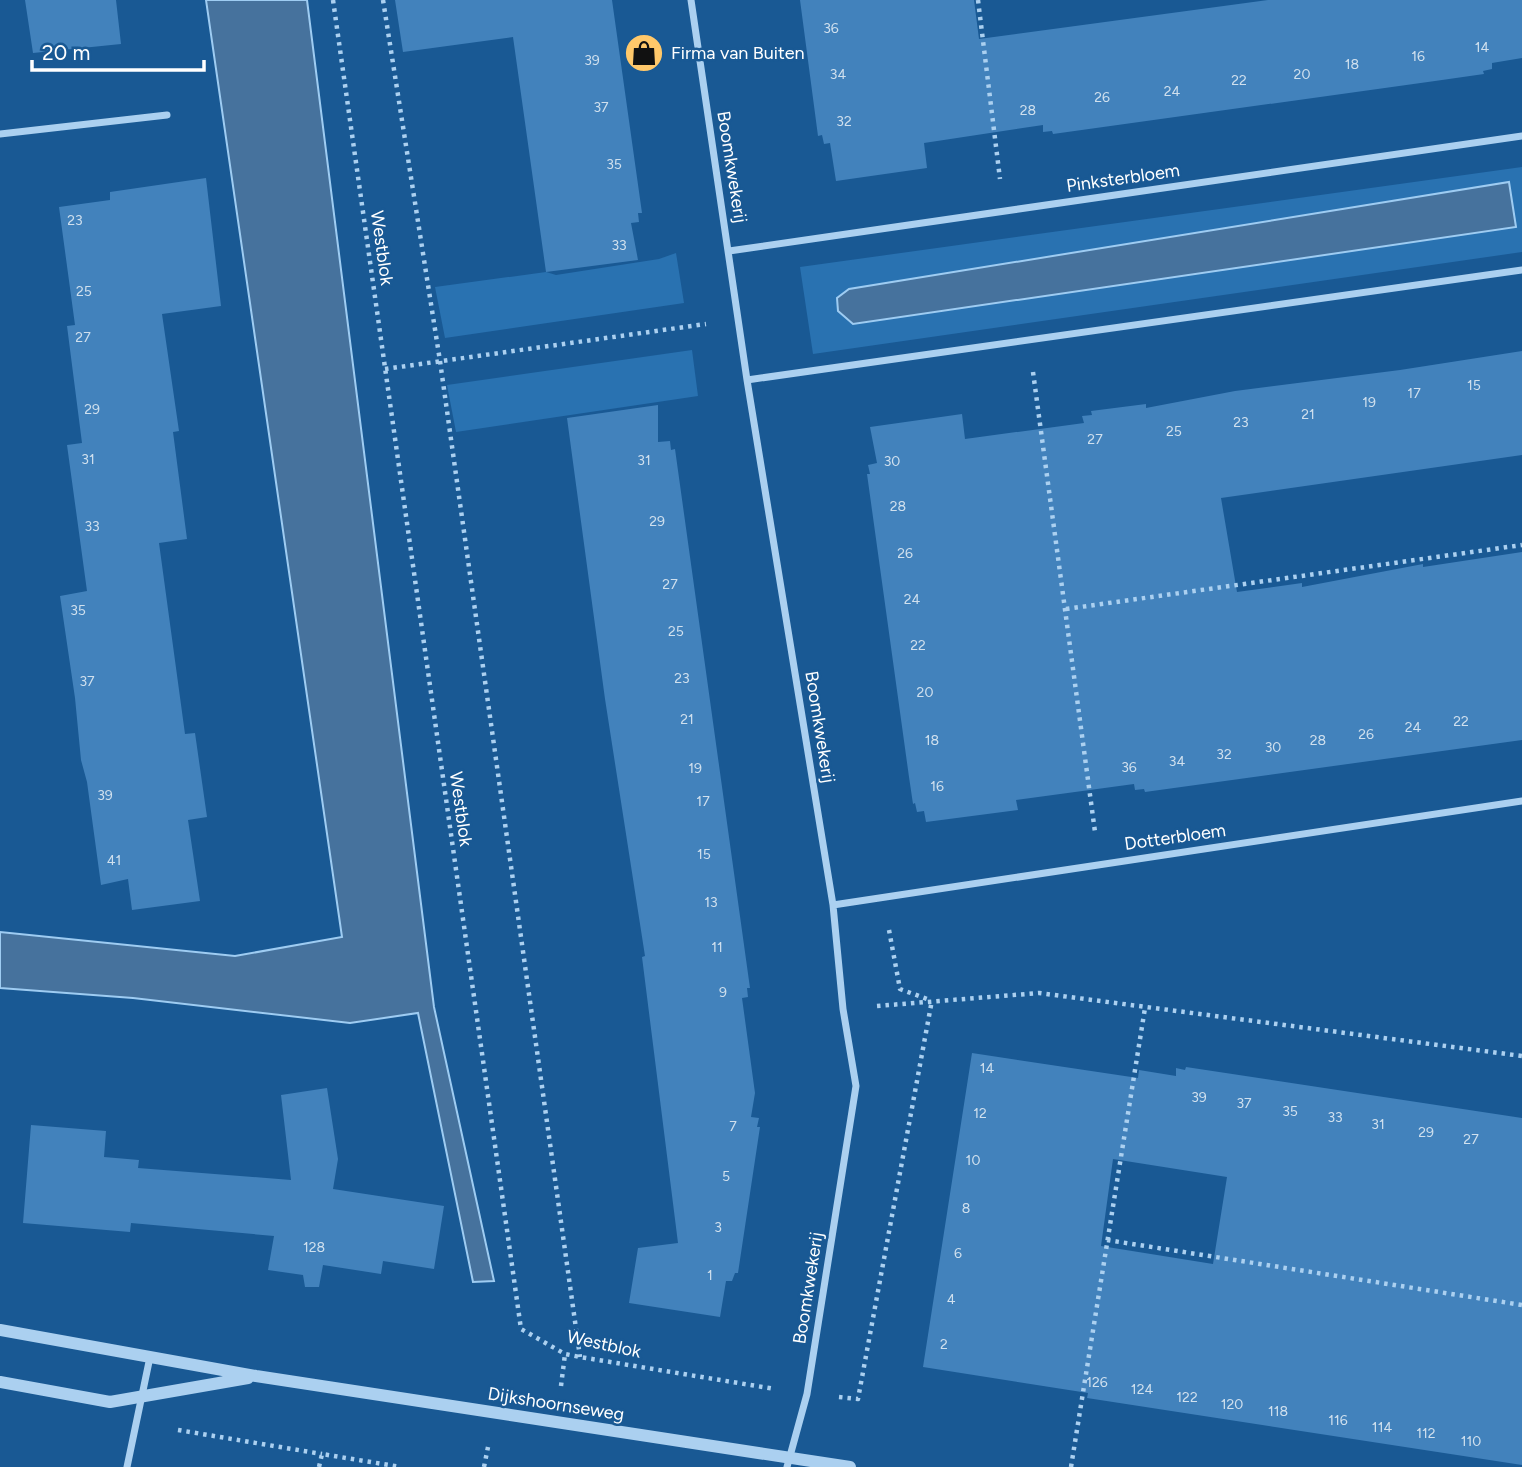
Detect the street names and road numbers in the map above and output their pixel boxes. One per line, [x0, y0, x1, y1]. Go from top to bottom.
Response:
street label: Boomkwekerij [712, 109, 752, 225]
street label: Pinksterbloem [1065, 159, 1181, 197]
street label: Westblok [366, 209, 398, 287]
street label: Boomkwekerij [800, 669, 840, 785]
street label: Westblok [445, 770, 477, 848]
street label: Dotterbloem [1123, 819, 1227, 855]
street label: Boomkwekerij [788, 1230, 828, 1346]
street label: Westblok [565, 1325, 643, 1363]
street label: Dijkshoornseweg [486, 1382, 626, 1426]

